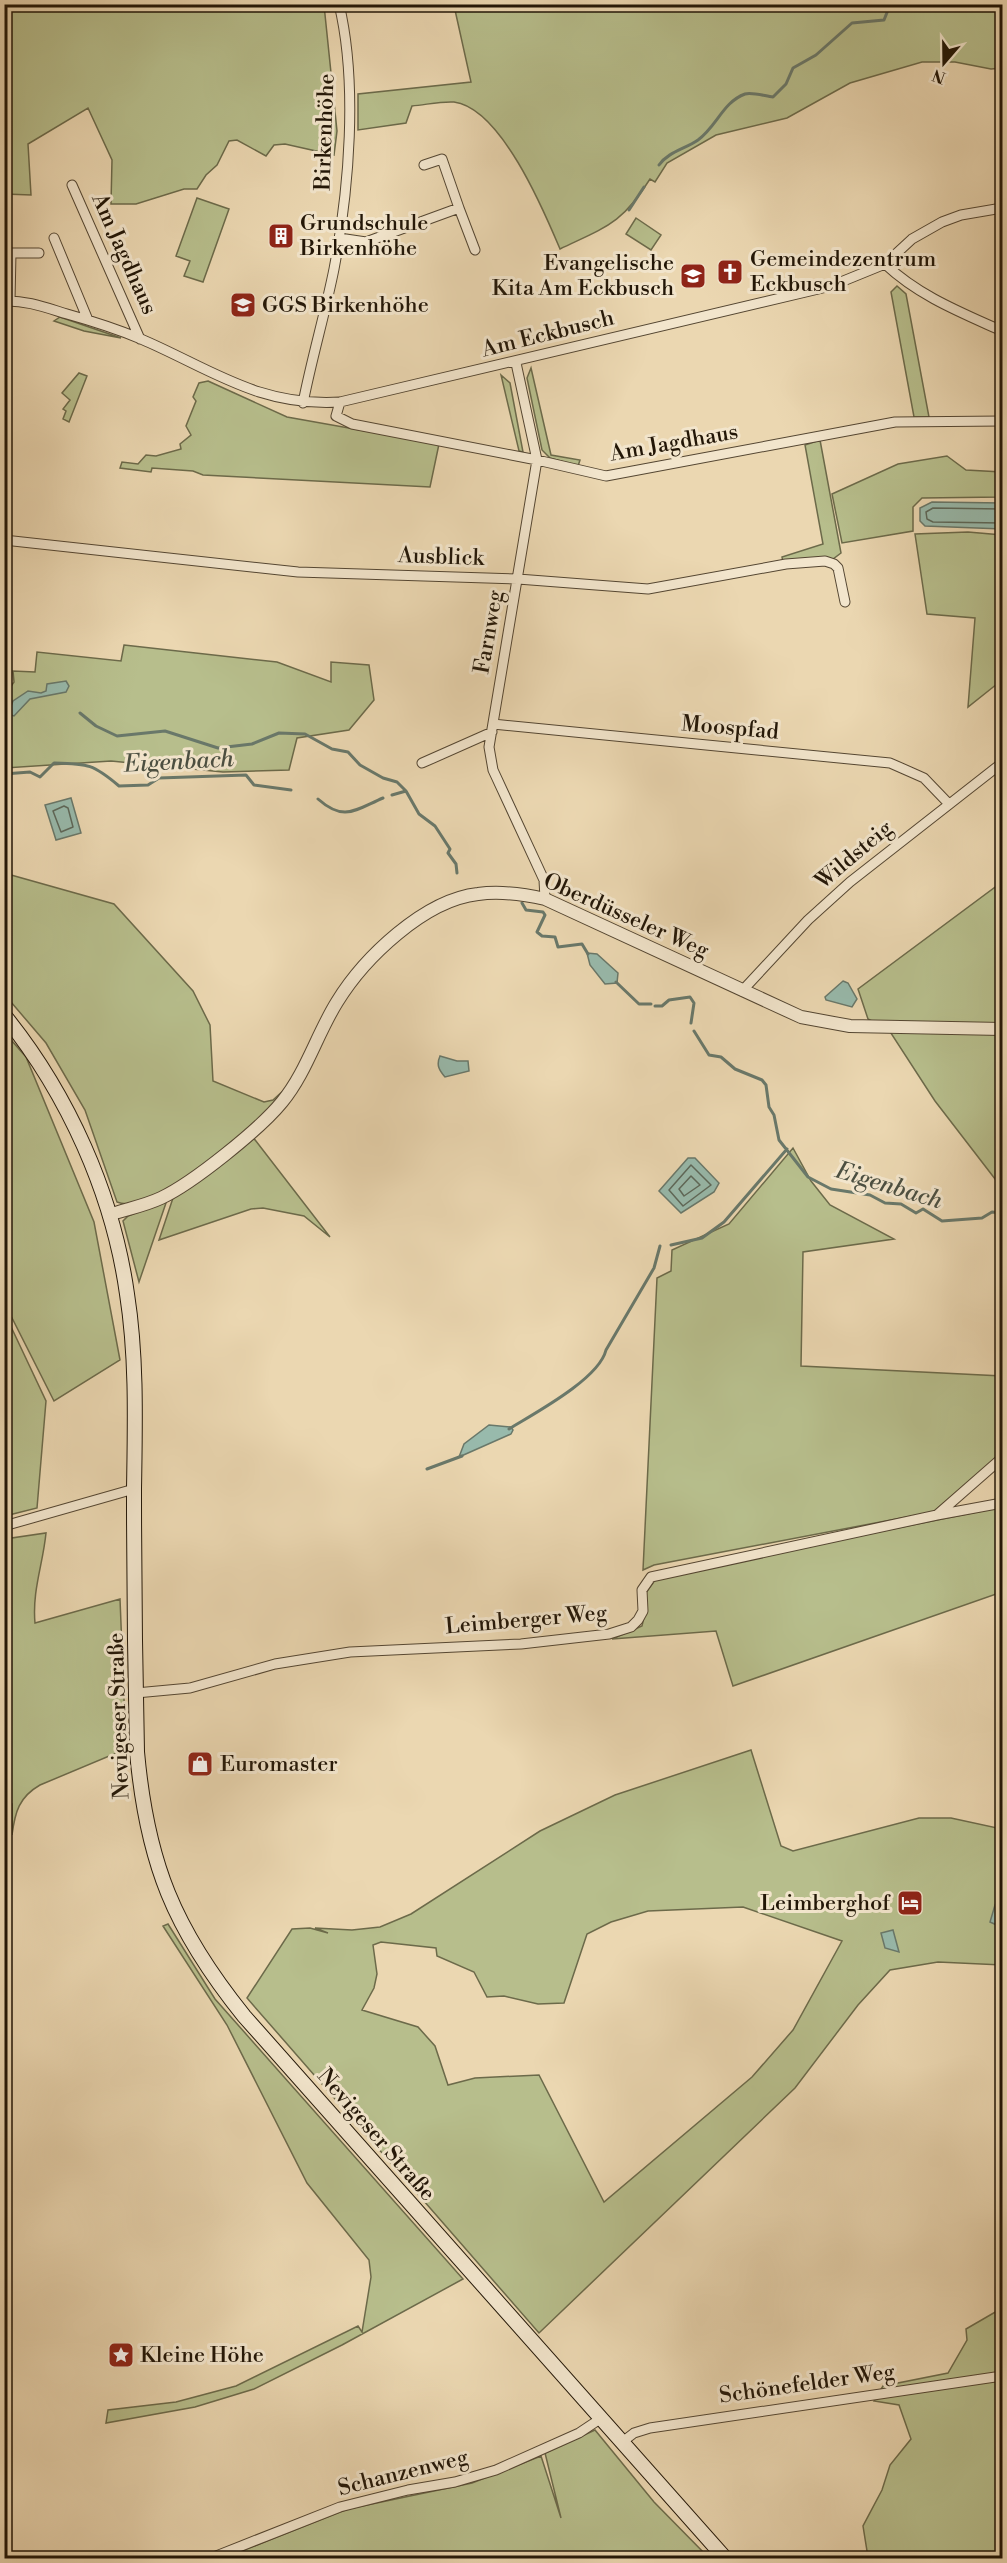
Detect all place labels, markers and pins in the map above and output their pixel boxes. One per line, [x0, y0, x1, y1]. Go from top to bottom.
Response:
place label: Grundschule Birkenhöhe [299, 210, 428, 262]
building icon: Grundschule Birkenhöhe [266, 221, 296, 251]
place label: Gemeindezentrum Eckbusch [750, 246, 936, 298]
place label: Evangelische Kita Am Eckbusch [492, 250, 674, 302]
church icon: Gemeindezentrum Eckbusch [715, 257, 745, 287]
school or university icon: Evangelische Kita Am Eckbusch [678, 261, 708, 291]
school or university icon: GGS Birkenhöhe [228, 290, 258, 320]
place label: GGS Birkenhöhe [262, 292, 429, 319]
shop icon: Euromaster [185, 1749, 215, 1779]
place label: Euromaster [220, 1751, 338, 1778]
hotel icon: Leimberghof [895, 1888, 925, 1918]
place label: Leimberghof [760, 1890, 891, 1917]
place icon: Kleine Höhe [106, 2340, 136, 2370]
place label: Kleine Höhe [140, 2342, 264, 2369]

